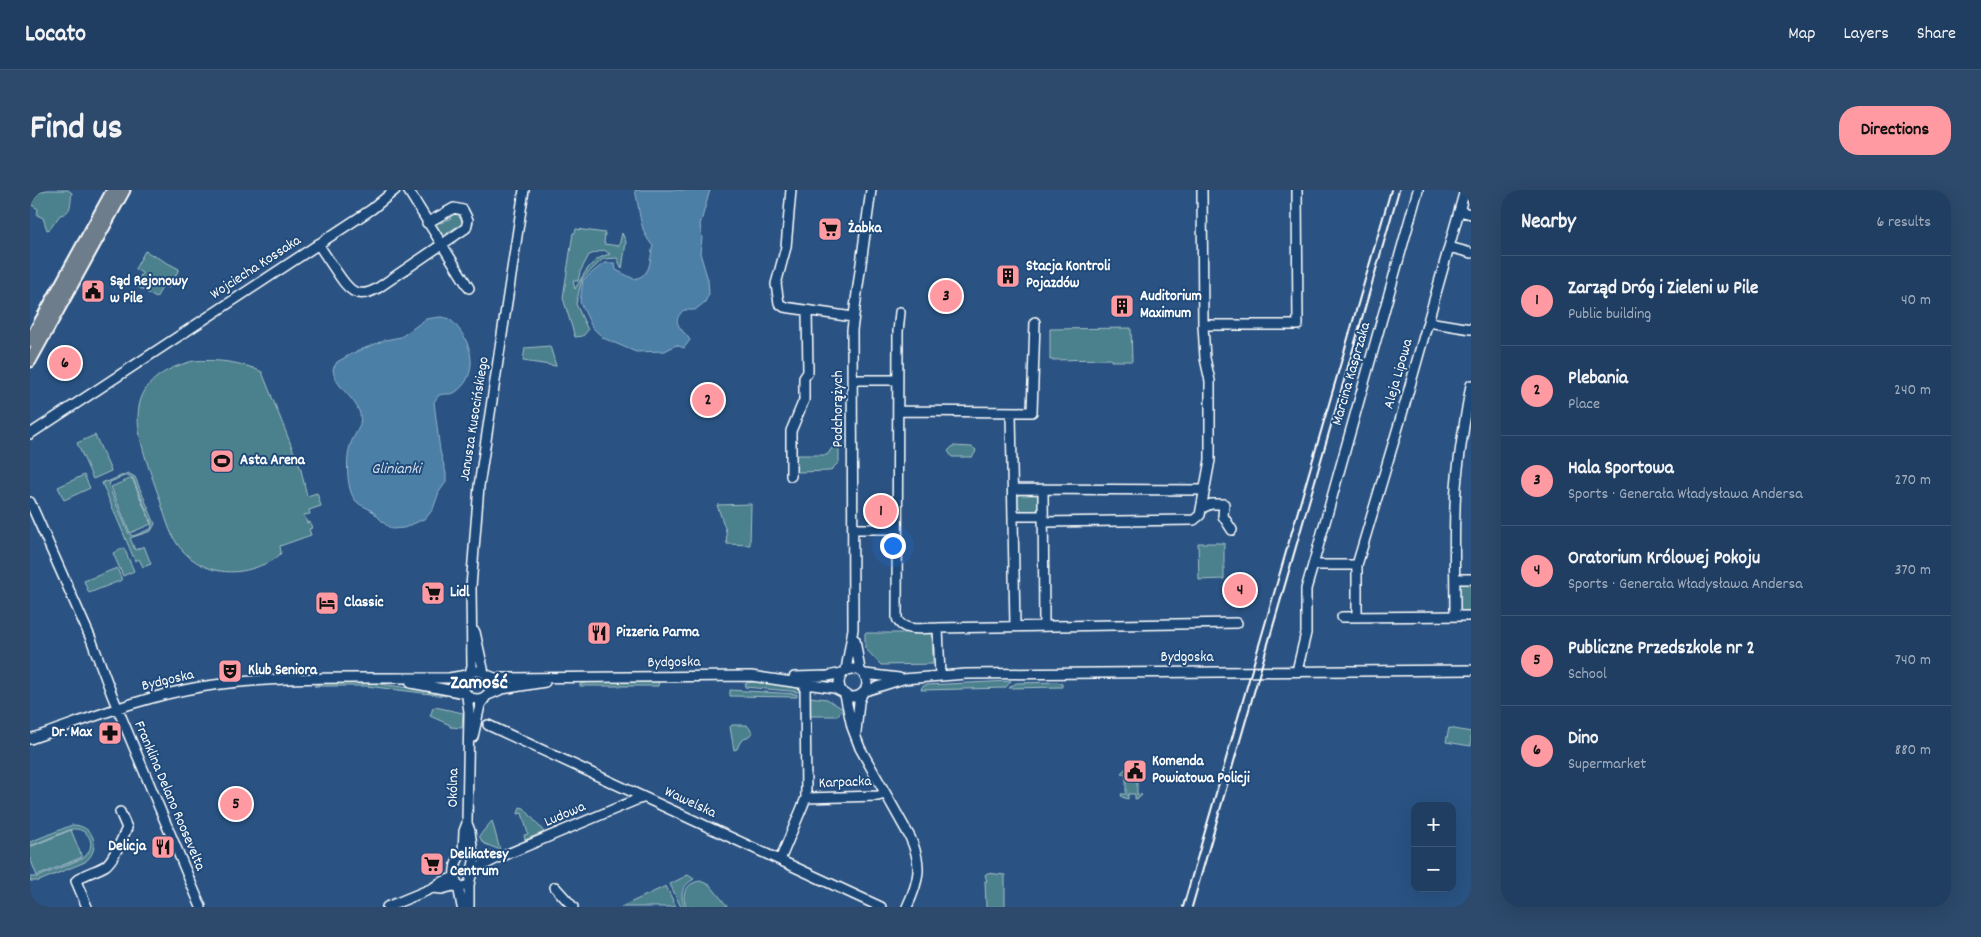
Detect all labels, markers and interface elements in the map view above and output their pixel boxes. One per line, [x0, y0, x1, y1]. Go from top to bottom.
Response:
text: Locato [25, 18, 86, 52]
text: Map [1788, 22, 1815, 47]
text: Layers [1843, 22, 1889, 47]
text: Share [1917, 22, 1956, 47]
text: Find us [30, 105, 122, 155]
button: Directions [1839, 106, 1951, 155]
text: Nearby [1521, 208, 1576, 238]
text: 6 results [1876, 211, 1931, 234]
supermarket icon: Żabka [817, 216, 843, 242]
place label: Żabka [848, 218, 882, 240]
street label: Wojciecha Kossaka [206, 230, 307, 306]
place label: Stacja Kontroli Pojazdów [1026, 256, 1110, 295]
building icon: Stacja Kontroli Pojazdów [995, 263, 1021, 289]
place label: Sąd Rejonowy w Pile [110, 271, 189, 310]
text: Zarząd Dróg i Zieleni w Pile [1568, 276, 1758, 303]
pin: 3 [930, 277, 962, 315]
public building icon: Sąd Rejonowy w Pile [80, 278, 106, 304]
place label: Auditorium Maximum [1140, 286, 1202, 325]
text: 1 [1535, 289, 1539, 312]
text: 40 m [1901, 289, 1931, 312]
building icon: Auditorium Maximum [1109, 293, 1135, 319]
text: Public building [1568, 303, 1651, 326]
street label: Marcina Kasprzaka [1327, 319, 1377, 428]
street label: Aleja Lipowa [1379, 335, 1420, 412]
pin: 6 [49, 344, 81, 382]
street label: Janusza Kusocińskiego [454, 355, 496, 483]
text: Plebania [1568, 366, 1628, 393]
street label: Podchorążych [828, 370, 850, 447]
text: 2 [1534, 379, 1541, 402]
text: 240 m [1894, 379, 1931, 402]
pin: 2 [692, 381, 724, 419]
text: Place [1568, 393, 1600, 416]
sports icon: Asta Arena [209, 448, 235, 474]
place label: Asta Arena [240, 450, 306, 472]
text: Hala Sportowa [1568, 456, 1674, 483]
water label: Glinianki [371, 458, 424, 481]
text: 3 [1533, 469, 1541, 492]
text: 270 m [1895, 469, 1931, 492]
text: Sports · Generała Władysława Andersa [1568, 483, 1803, 506]
pin: 1 [865, 492, 897, 530]
your location [880, 533, 906, 559]
text: Oratorium Królowej Pokoju [1568, 546, 1760, 573]
text: 4 [1534, 559, 1540, 582]
text: 370 m [1894, 559, 1931, 582]
pin: 4 [1224, 571, 1256, 609]
text: Sports · Generała Władysława Andersa [1568, 573, 1803, 596]
supermarket icon: Lidl [420, 580, 446, 606]
place label: Lidl [450, 582, 470, 604]
hotel icon: Classic [314, 590, 340, 616]
place label: Classic [344, 592, 383, 614]
restaurant icon: Pizzeria Parma [586, 620, 612, 646]
place label: Pizzeria Parma [616, 622, 700, 644]
text: Publiczne Przedszkole nr 2 [1568, 636, 1755, 663]
street label: Bydgoska [1161, 647, 1214, 669]
text: 5 [1533, 649, 1541, 672]
text: 740 m [1895, 649, 1931, 672]
street label: Bydgoska [647, 652, 702, 674]
theatre icon: Klub Seniora [217, 658, 243, 684]
place label: Klub Seniora [248, 660, 318, 682]
text: School [1568, 663, 1607, 686]
street label: Bydgoska [140, 664, 197, 698]
district label: Zamość [450, 670, 508, 698]
street label: Franklina Delano Roosevelta [127, 718, 211, 875]
pharmacy icon: Dr. Max [97, 720, 123, 746]
place label: Dr. Max [51, 722, 92, 744]
text: Dino [1568, 726, 1599, 753]
text: 6 [1533, 739, 1541, 762]
text: 880 m [1895, 739, 1931, 762]
place label: Komenda Powiatowa Policji [1152, 751, 1250, 790]
text: Supermarket [1568, 753, 1646, 776]
public building icon: Komenda Powiatowa Policji [1122, 758, 1148, 784]
street label: Okólna [443, 767, 465, 808]
street label: Karpacka [818, 771, 873, 795]
street label: Wawelska [660, 781, 720, 825]
pin: 5 [220, 785, 252, 823]
street label: Ludowa [541, 796, 590, 834]
map controls [1411, 802, 1456, 892]
button: + [1411, 802, 1456, 847]
restaurant icon: Delicja [150, 834, 176, 860]
place label: Delicja [108, 836, 147, 858]
place label: Delikatesy Centrum [450, 844, 509, 883]
button: − [1411, 847, 1456, 892]
supermarket icon: Delikatesy Centrum [419, 851, 445, 877]

